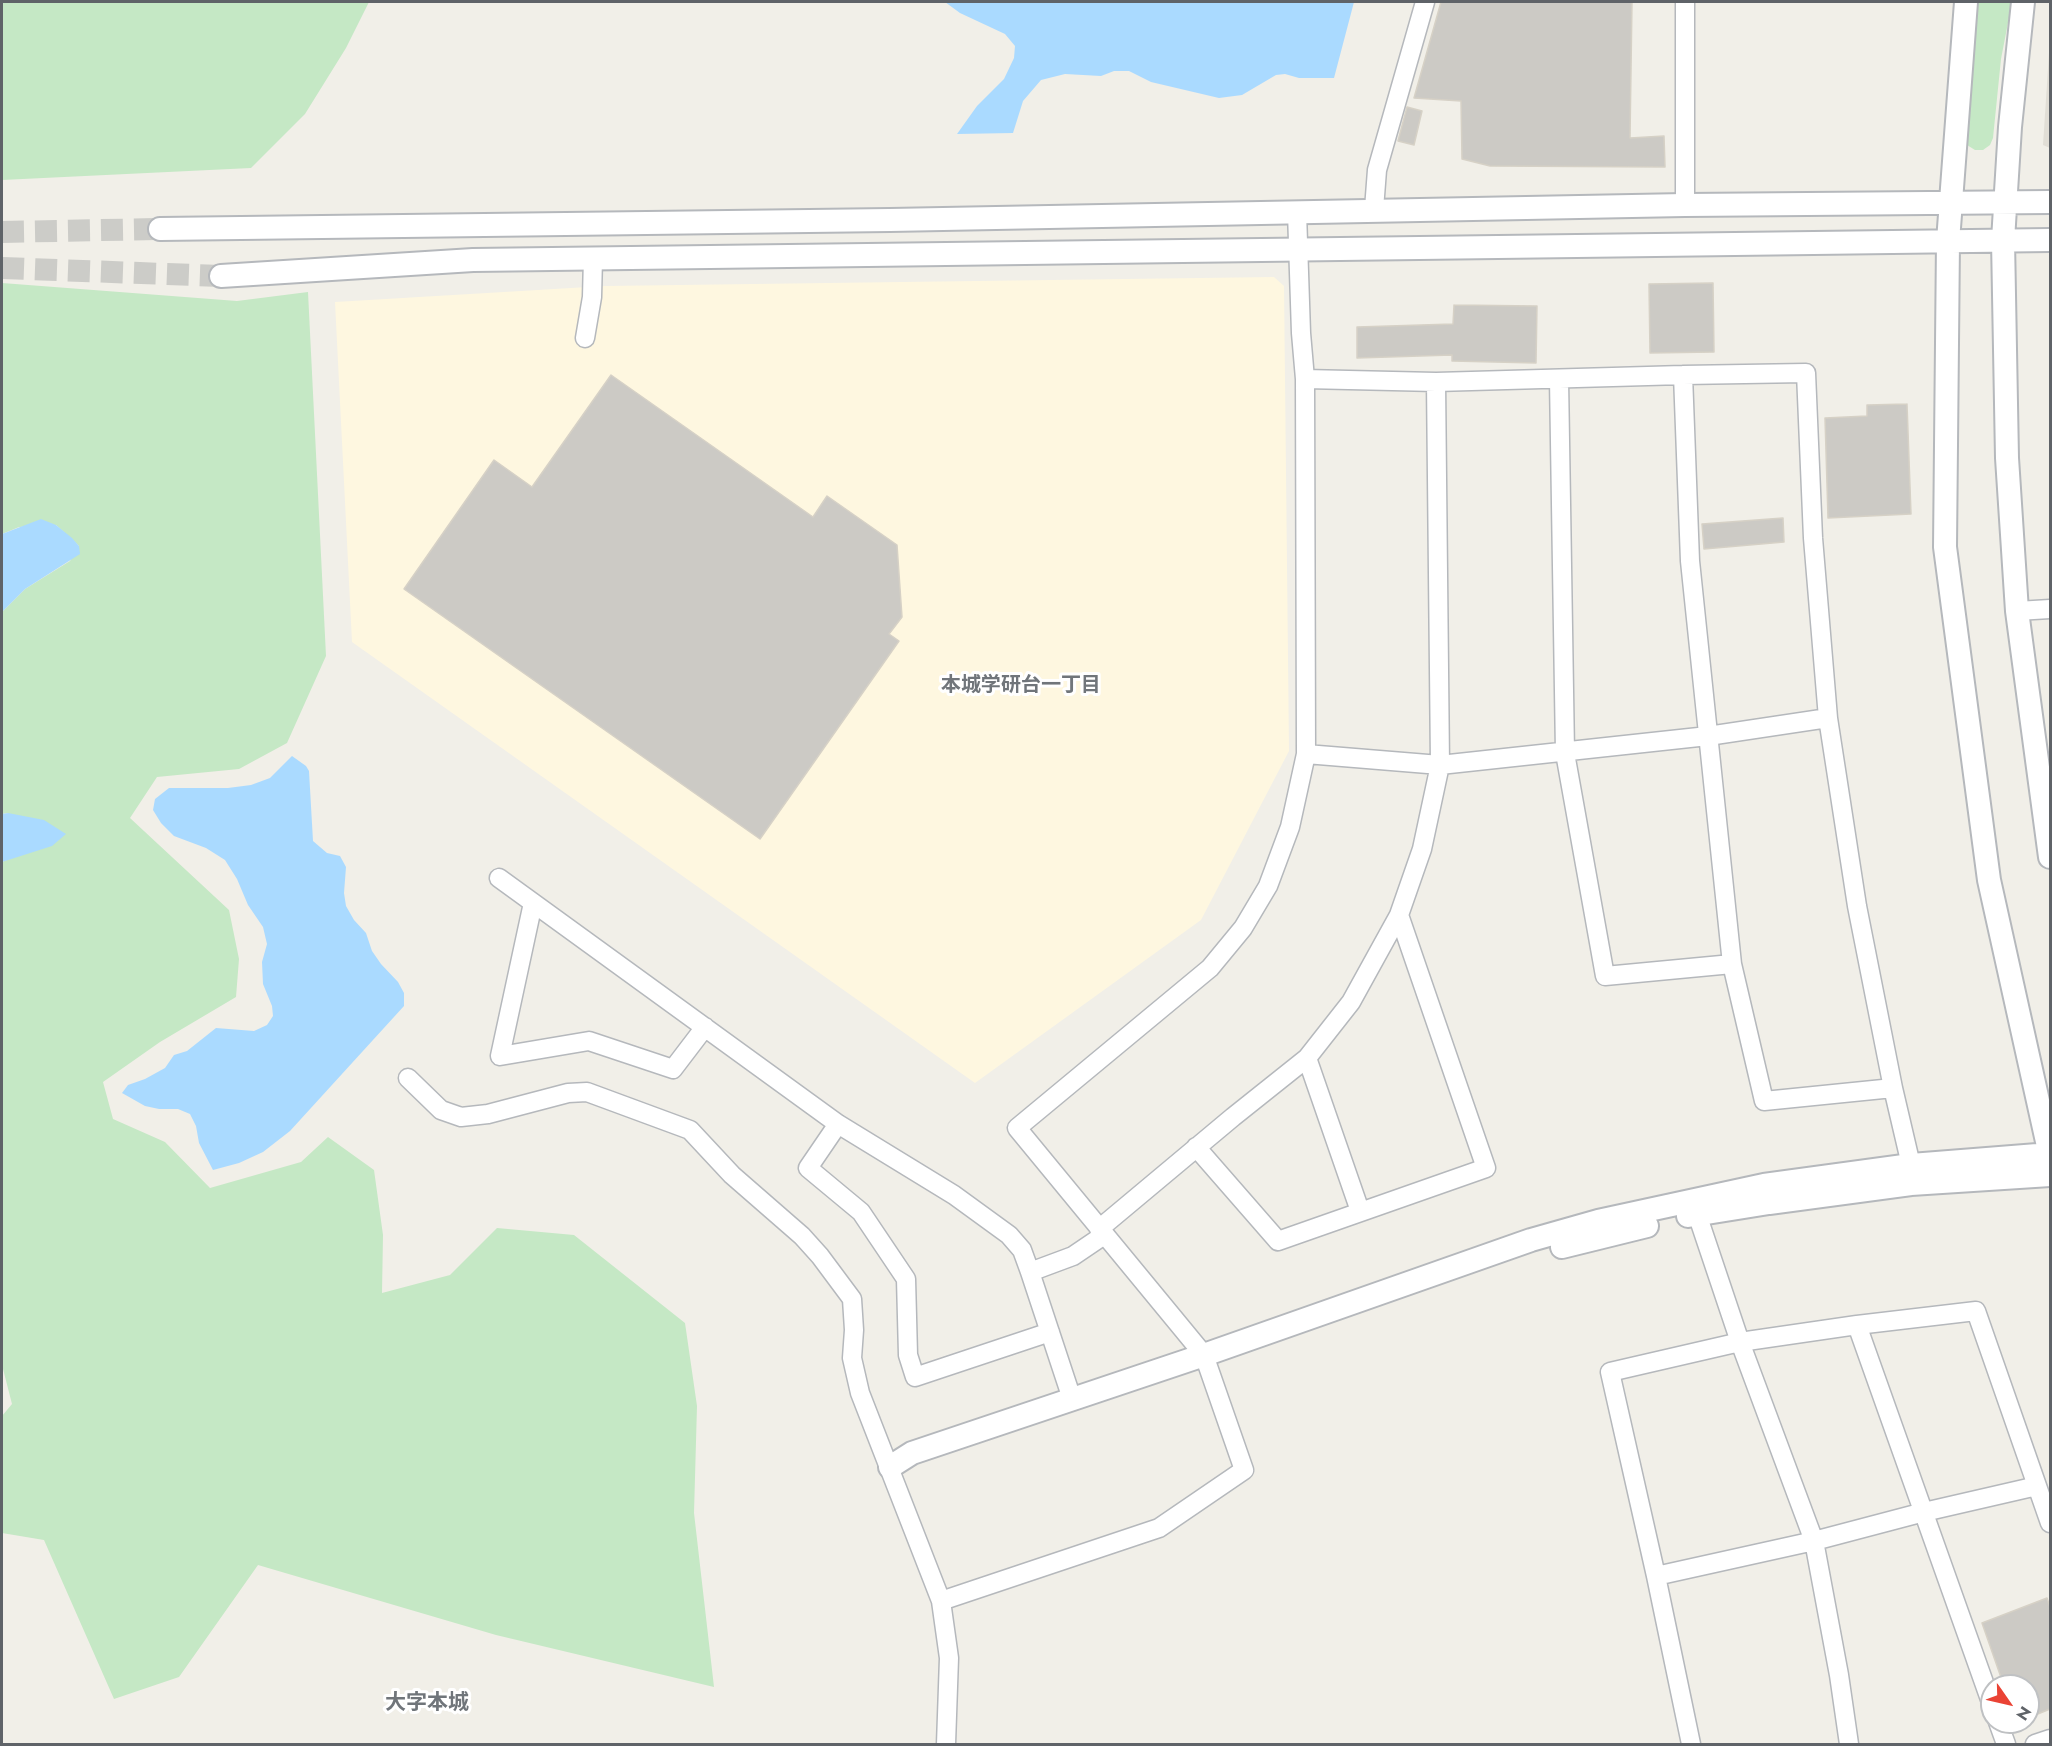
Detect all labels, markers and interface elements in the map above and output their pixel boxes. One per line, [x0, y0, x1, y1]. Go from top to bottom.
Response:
district label: 本城学研台一丁目 [941, 674, 1101, 698]
north arrow [1980, 1674, 2040, 1734]
district label: 大字本城 [385, 1691, 469, 1717]
text: N [2011, 1702, 2037, 1725]

